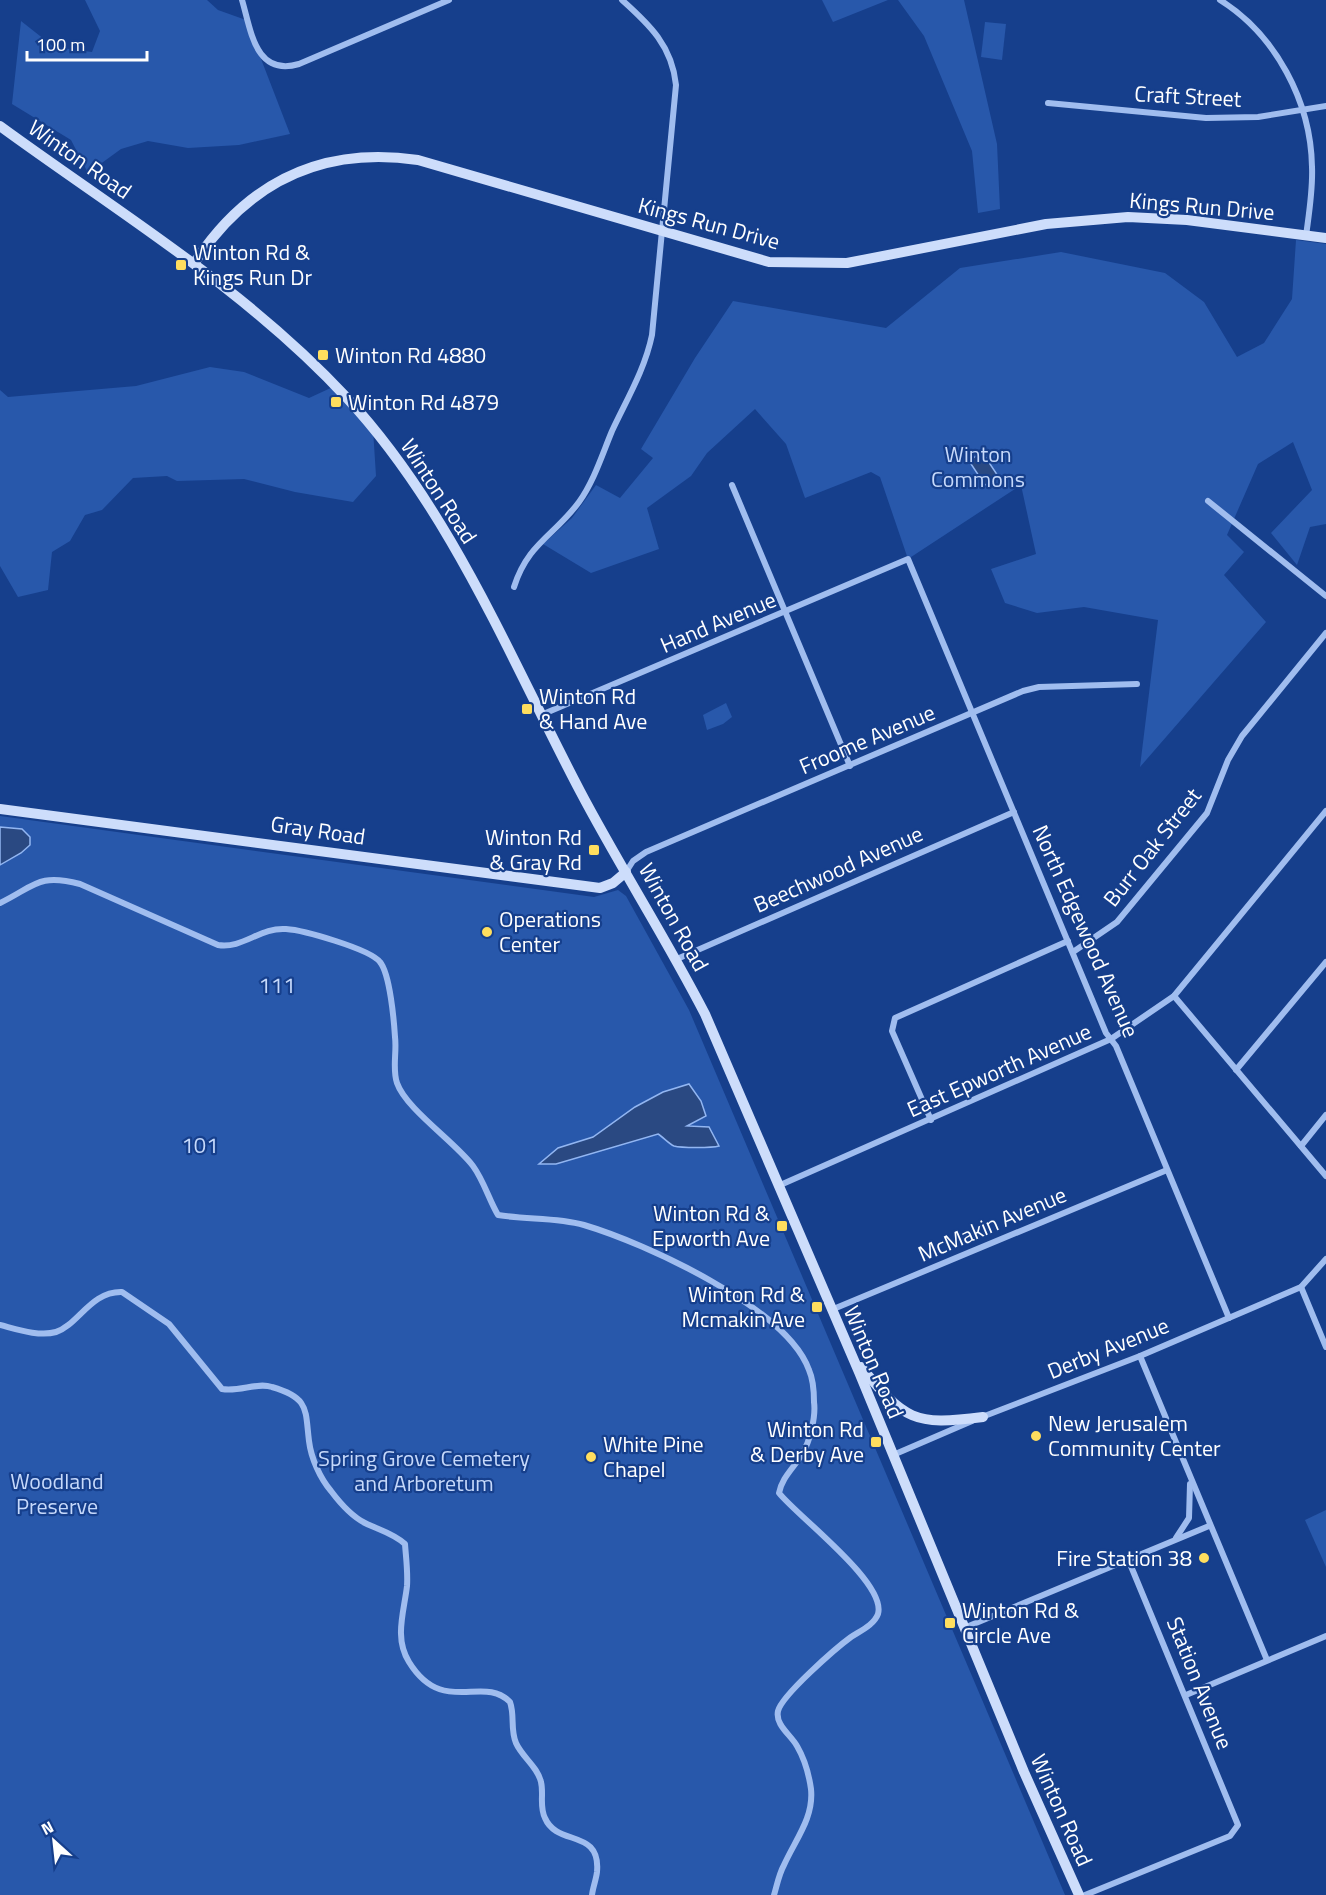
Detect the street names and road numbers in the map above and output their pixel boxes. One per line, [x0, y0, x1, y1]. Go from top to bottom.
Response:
street label: Craft Street [1134, 76, 1243, 116]
street label: Winton Road [21, 111, 139, 207]
street label: Kings Run Drive [1128, 183, 1276, 229]
street label: Kings Run Drive [634, 188, 784, 258]
street label: Winton Road [392, 432, 486, 550]
street label: Hand Avenue [655, 582, 781, 662]
street label: Froome Avenue [794, 695, 940, 783]
street label: Burr Oak Street [1095, 780, 1210, 914]
street label: Gray Road [269, 807, 367, 853]
street label: Beechwood Avenue [748, 816, 928, 922]
street label: North Edgewood Avenue [1024, 819, 1148, 1043]
street label: Winton Road [630, 856, 718, 978]
street label: East Epworth Avenue [901, 1014, 1097, 1126]
street label: McMakin Avenue [913, 1177, 1071, 1271]
street label: Winton Road [835, 1300, 913, 1424]
street label: Derby Avenue [1042, 1308, 1174, 1388]
street label: Station Avenue [1158, 1612, 1242, 1754]
street label: Winton Road [1022, 1748, 1102, 1872]

